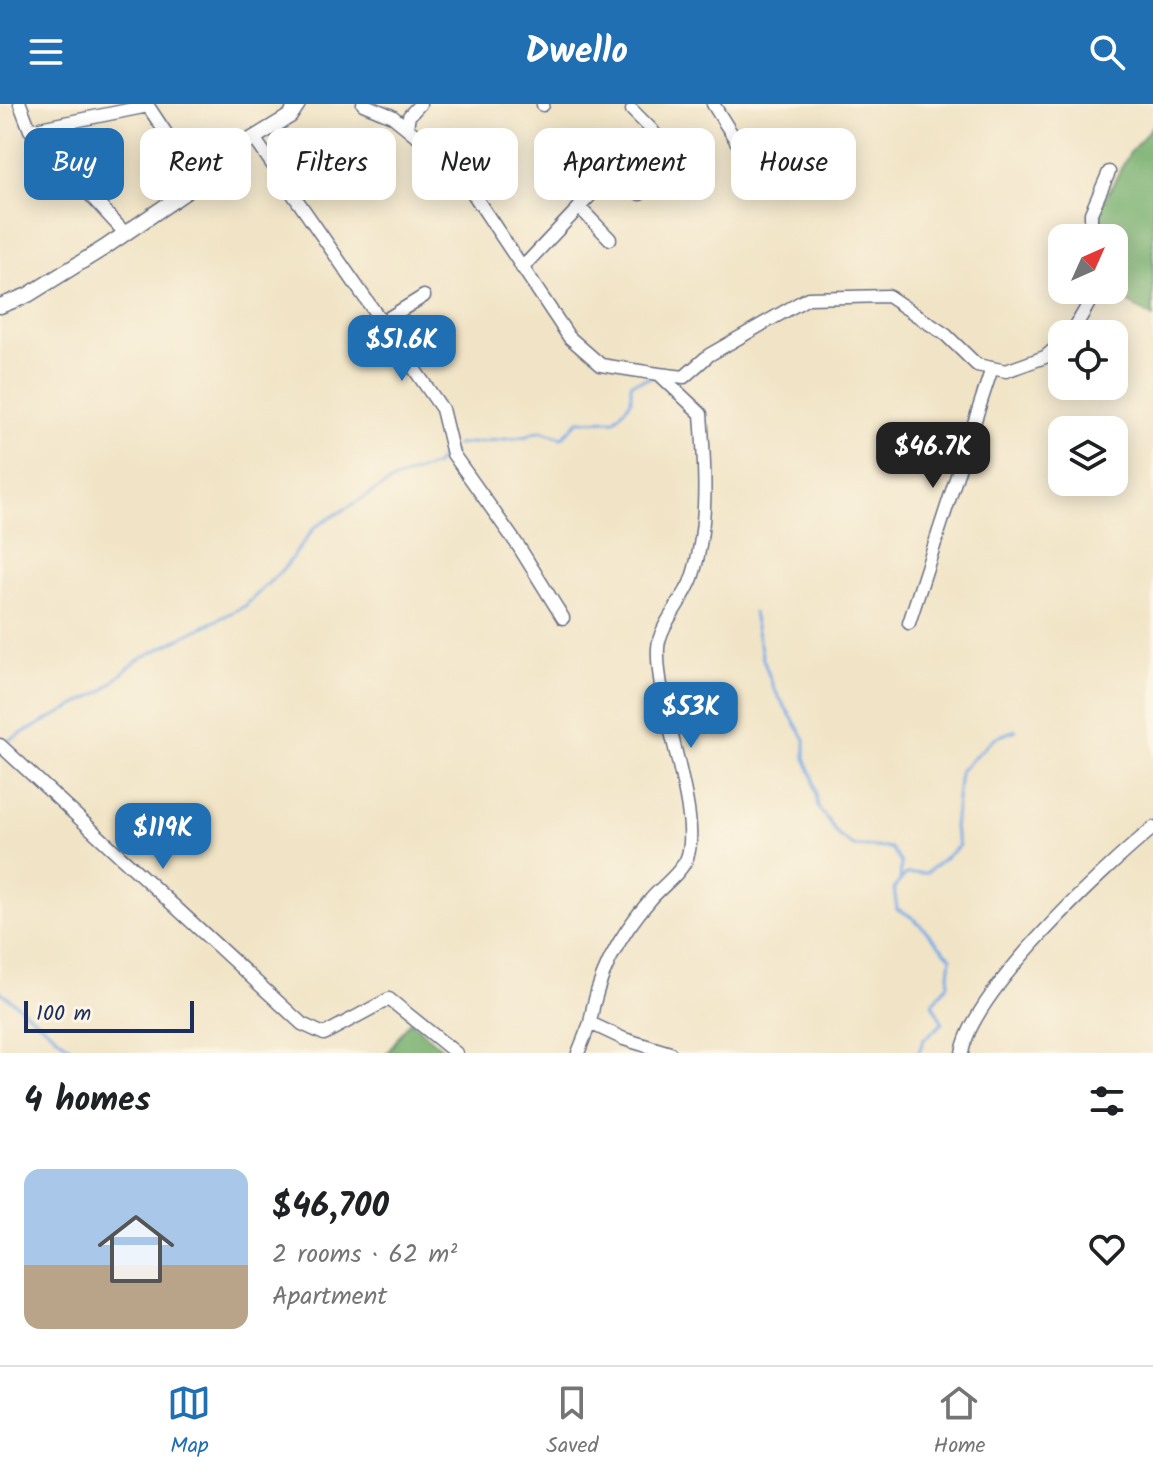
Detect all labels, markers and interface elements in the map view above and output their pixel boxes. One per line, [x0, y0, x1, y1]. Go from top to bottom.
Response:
text: Dwello [525, 24, 628, 81]
icon: menu [24, 30, 68, 74]
icon: search [1085, 30, 1129, 74]
chip: Buy [24, 128, 124, 200]
chip: Rent [140, 128, 251, 200]
chip: Filters [267, 128, 396, 200]
chip: New [412, 128, 518, 200]
chip: Apartment [534, 128, 715, 200]
chip: House [731, 128, 856, 200]
north arrow [1048, 224, 1128, 304]
map controls [1048, 224, 1128, 496]
pin: $51.6K [337, 315, 467, 383]
text: $51.6K [366, 320, 438, 362]
button: locate [1048, 320, 1128, 400]
button: layers [1048, 416, 1128, 496]
pin: $46.7K [868, 422, 998, 490]
text: $46.7K [894, 427, 972, 469]
pin: $53K [644, 682, 738, 750]
text: $53K [662, 687, 720, 729]
pin: $119K [107, 803, 219, 871]
text: $119K [133, 808, 193, 850]
scale bar [24, 997, 194, 1033]
text: 100 m [36, 997, 91, 1032]
text: 4 homes [24, 1074, 151, 1128]
icon: filters [1085, 1079, 1129, 1123]
text: $46,700 [272, 1180, 389, 1234]
icon: home [88, 1201, 184, 1297]
icon: heart [1085, 1227, 1129, 1271]
text: 2 rooms · 62 m² [272, 1234, 457, 1276]
text: Apartment [272, 1276, 387, 1318]
tab: Map [167, 1381, 211, 1464]
tab: Saved [546, 1381, 599, 1464]
tab: Home [933, 1381, 986, 1464]

